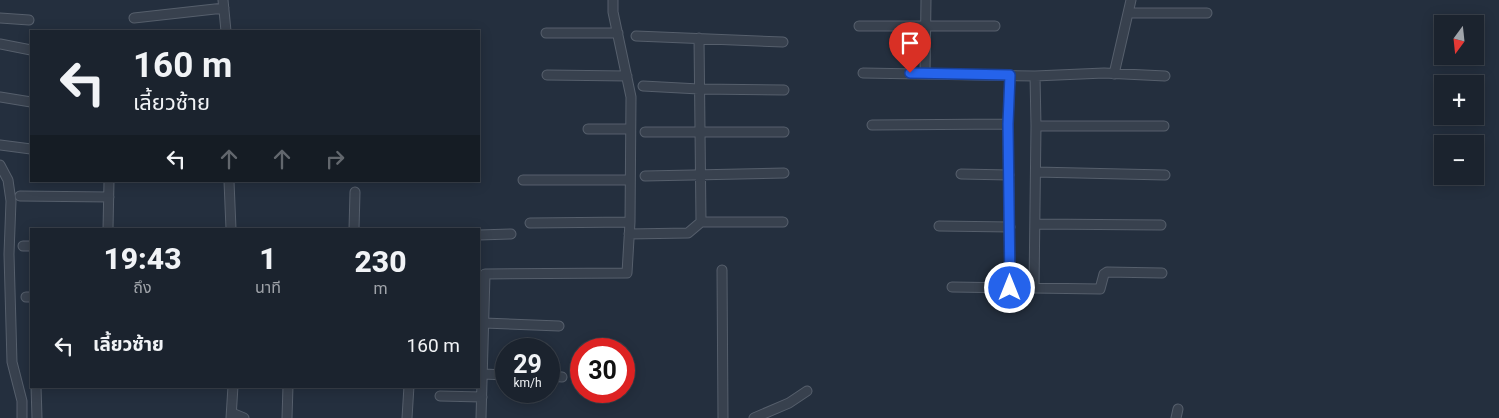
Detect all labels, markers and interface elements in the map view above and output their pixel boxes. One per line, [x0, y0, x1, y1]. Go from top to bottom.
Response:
north arrow [1434, 15, 1484, 65]
map controls [1434, 15, 1484, 185]
pin [889, 22, 931, 73]
icon: arrive [896, 29, 924, 57]
text: 160 m [133, 45, 232, 86]
icon: left [50, 50, 115, 115]
button: + [1434, 75, 1484, 125]
text: เลี้ยวซ้าย [133, 90, 210, 115]
button: − [1434, 135, 1484, 185]
icon: left [162, 145, 190, 173]
icon: ahead [215, 145, 243, 173]
icon: ahead [268, 145, 296, 173]
icon: right [321, 145, 349, 173]
text: 19:43 [104, 241, 181, 276]
text: 1 [259, 241, 277, 276]
text: 230 [355, 244, 406, 279]
position arrow [983, 261, 1035, 313]
text: ถึง [133, 278, 152, 297]
text: นาที [255, 278, 281, 297]
text: m [373, 279, 388, 298]
icon: left [50, 332, 78, 360]
text: เลี้ยวซ้าย [93, 333, 164, 356]
text: 160 m [407, 334, 460, 357]
speed limit sign: 30 [570, 338, 635, 403]
text: 29 [513, 350, 542, 379]
text: km/h [513, 376, 542, 390]

